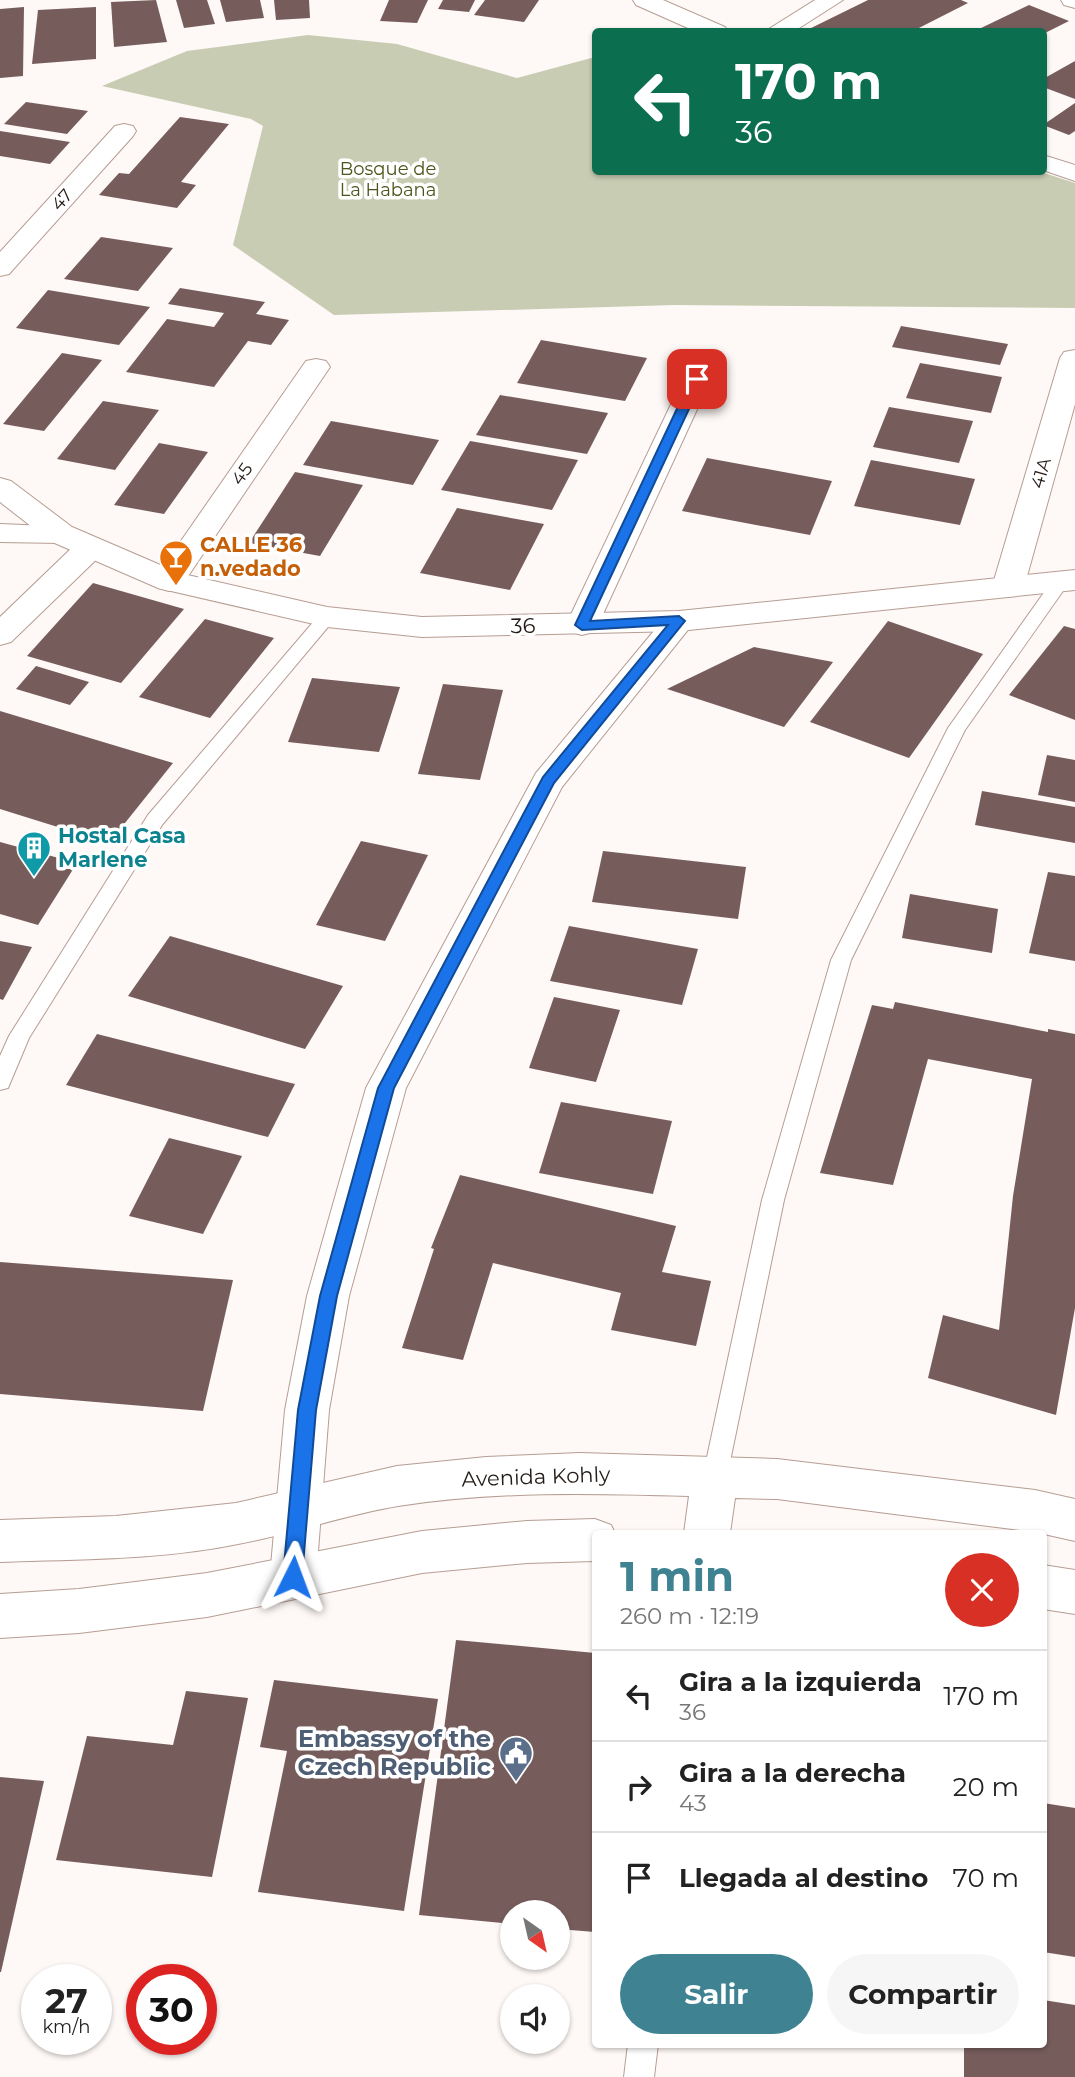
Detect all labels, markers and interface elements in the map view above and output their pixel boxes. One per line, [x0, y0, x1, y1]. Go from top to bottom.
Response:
text: 170 m [735, 52, 882, 111]
icon: left [620, 56, 711, 147]
text: 36 [735, 112, 773, 151]
park label: Bosque de La Habana [340, 158, 436, 201]
street label: 47 [47, 185, 77, 215]
pin [667, 349, 727, 409]
icon: arrive [678, 360, 716, 398]
street label: 41A [1026, 455, 1056, 491]
street label: 45 [227, 459, 257, 489]
place label: CALLE 36 n.vedado [200, 532, 302, 581]
bar icon: CALLE 36 n.vedado [157, 538, 195, 587]
street label: 36 [510, 613, 536, 638]
place label: Hostal Casa Marlene [58, 823, 186, 872]
building icon: Hostal Casa Marlene [15, 829, 53, 878]
street label: Avenida Kohly [461, 1461, 611, 1492]
position arrow [256, 1540, 330, 1614]
text: 1 min [620, 1550, 734, 1602]
button: close [945, 1553, 1019, 1627]
text: 260 m · 12:19 [620, 1602, 759, 1630]
text: Gira a la izquierda [679, 1666, 922, 1698]
icon: left [620, 1677, 658, 1715]
text: 170 m [943, 1680, 1019, 1712]
text: 36 [679, 1698, 706, 1726]
place label: Embassy of the Czech Republic [297, 1724, 491, 1781]
public building icon: Embassy of the Czech Republic [497, 1734, 535, 1783]
text: Gira a la derecha [679, 1757, 906, 1789]
icon: right [620, 1768, 658, 1806]
text: 20 m [953, 1771, 1019, 1803]
text: 43 [679, 1789, 707, 1817]
icon: arrive [620, 1859, 658, 1897]
text: Llegada al destino [679, 1862, 928, 1894]
text: 70 m [953, 1862, 1019, 1894]
north arrow [500, 1900, 570, 1970]
map controls [500, 1900, 570, 2054]
button: Salir [620, 1954, 813, 2034]
button: Compartir [827, 1954, 1019, 2034]
speed limit sign: 30 [126, 1964, 217, 2055]
text: 27 [45, 1979, 88, 2022]
button: sound [500, 1984, 570, 2054]
text: km/h [42, 2016, 91, 2038]

